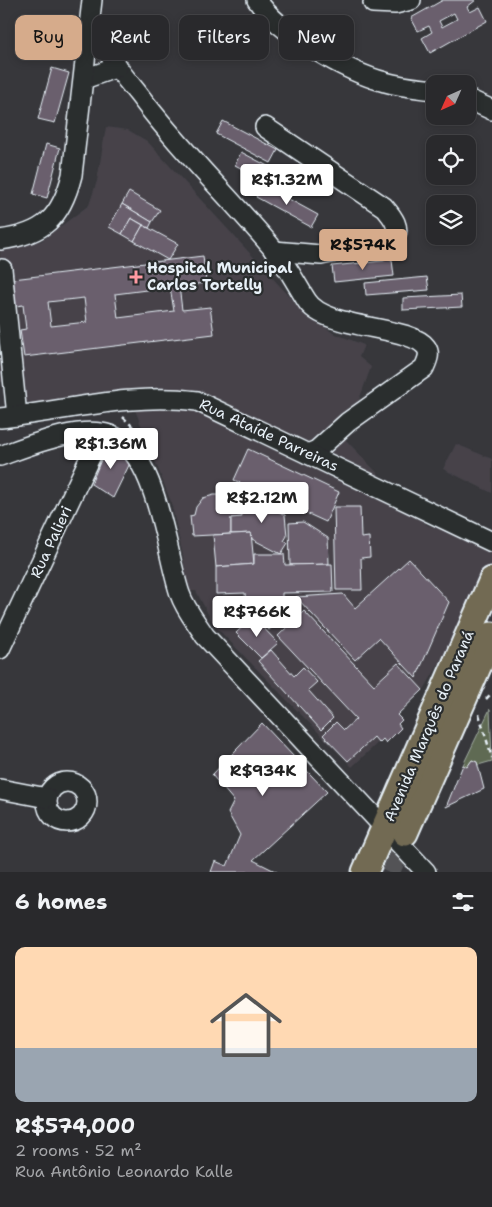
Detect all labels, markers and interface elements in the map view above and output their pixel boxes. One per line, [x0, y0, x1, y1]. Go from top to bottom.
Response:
chip: Buy [15, 15, 82, 60]
chip: Rent [92, 15, 169, 60]
chip: Filters [179, 15, 269, 60]
chip: New [279, 15, 354, 60]
north arrow [426, 75, 476, 125]
map controls [426, 75, 476, 245]
button: locate [426, 135, 476, 185]
pin: R$1.32M [241, 164, 333, 206]
text: R$1.32M [251, 169, 323, 190]
button: layers [426, 195, 476, 245]
pin: R$574K [322, 228, 404, 271]
text: R$574K [330, 234, 396, 255]
place label: Hospital Municipal Carlos Tortelly [147, 258, 293, 295]
marker: Hospital Municipal Carlos Tortelly [129, 270, 143, 284]
street label: Rua Ataíde Parreiras [196, 394, 342, 476]
pin: R$1.36M [65, 428, 157, 470]
text: R$1.36M [75, 433, 147, 454]
pin: R$2.12M [216, 482, 308, 524]
text: R$2.12M [227, 487, 297, 508]
street label: Rua Palieri [26, 503, 76, 581]
pin: R$766K [216, 596, 298, 638]
text: R$766K [223, 601, 291, 622]
street label: Avenida Marquês do Paraná [380, 627, 479, 825]
pin: R$934K [222, 754, 304, 797]
text: R$934K [230, 760, 296, 781]
text: 6 homes [15, 888, 107, 916]
icon: filters [449, 888, 477, 916]
icon: home [201, 980, 291, 1070]
text: R$574,000 [15, 1112, 135, 1140]
text: 2 rooms · 52 m² [15, 1140, 142, 1161]
text: Rua Antônio Leonardo Kalle [15, 1161, 233, 1182]

